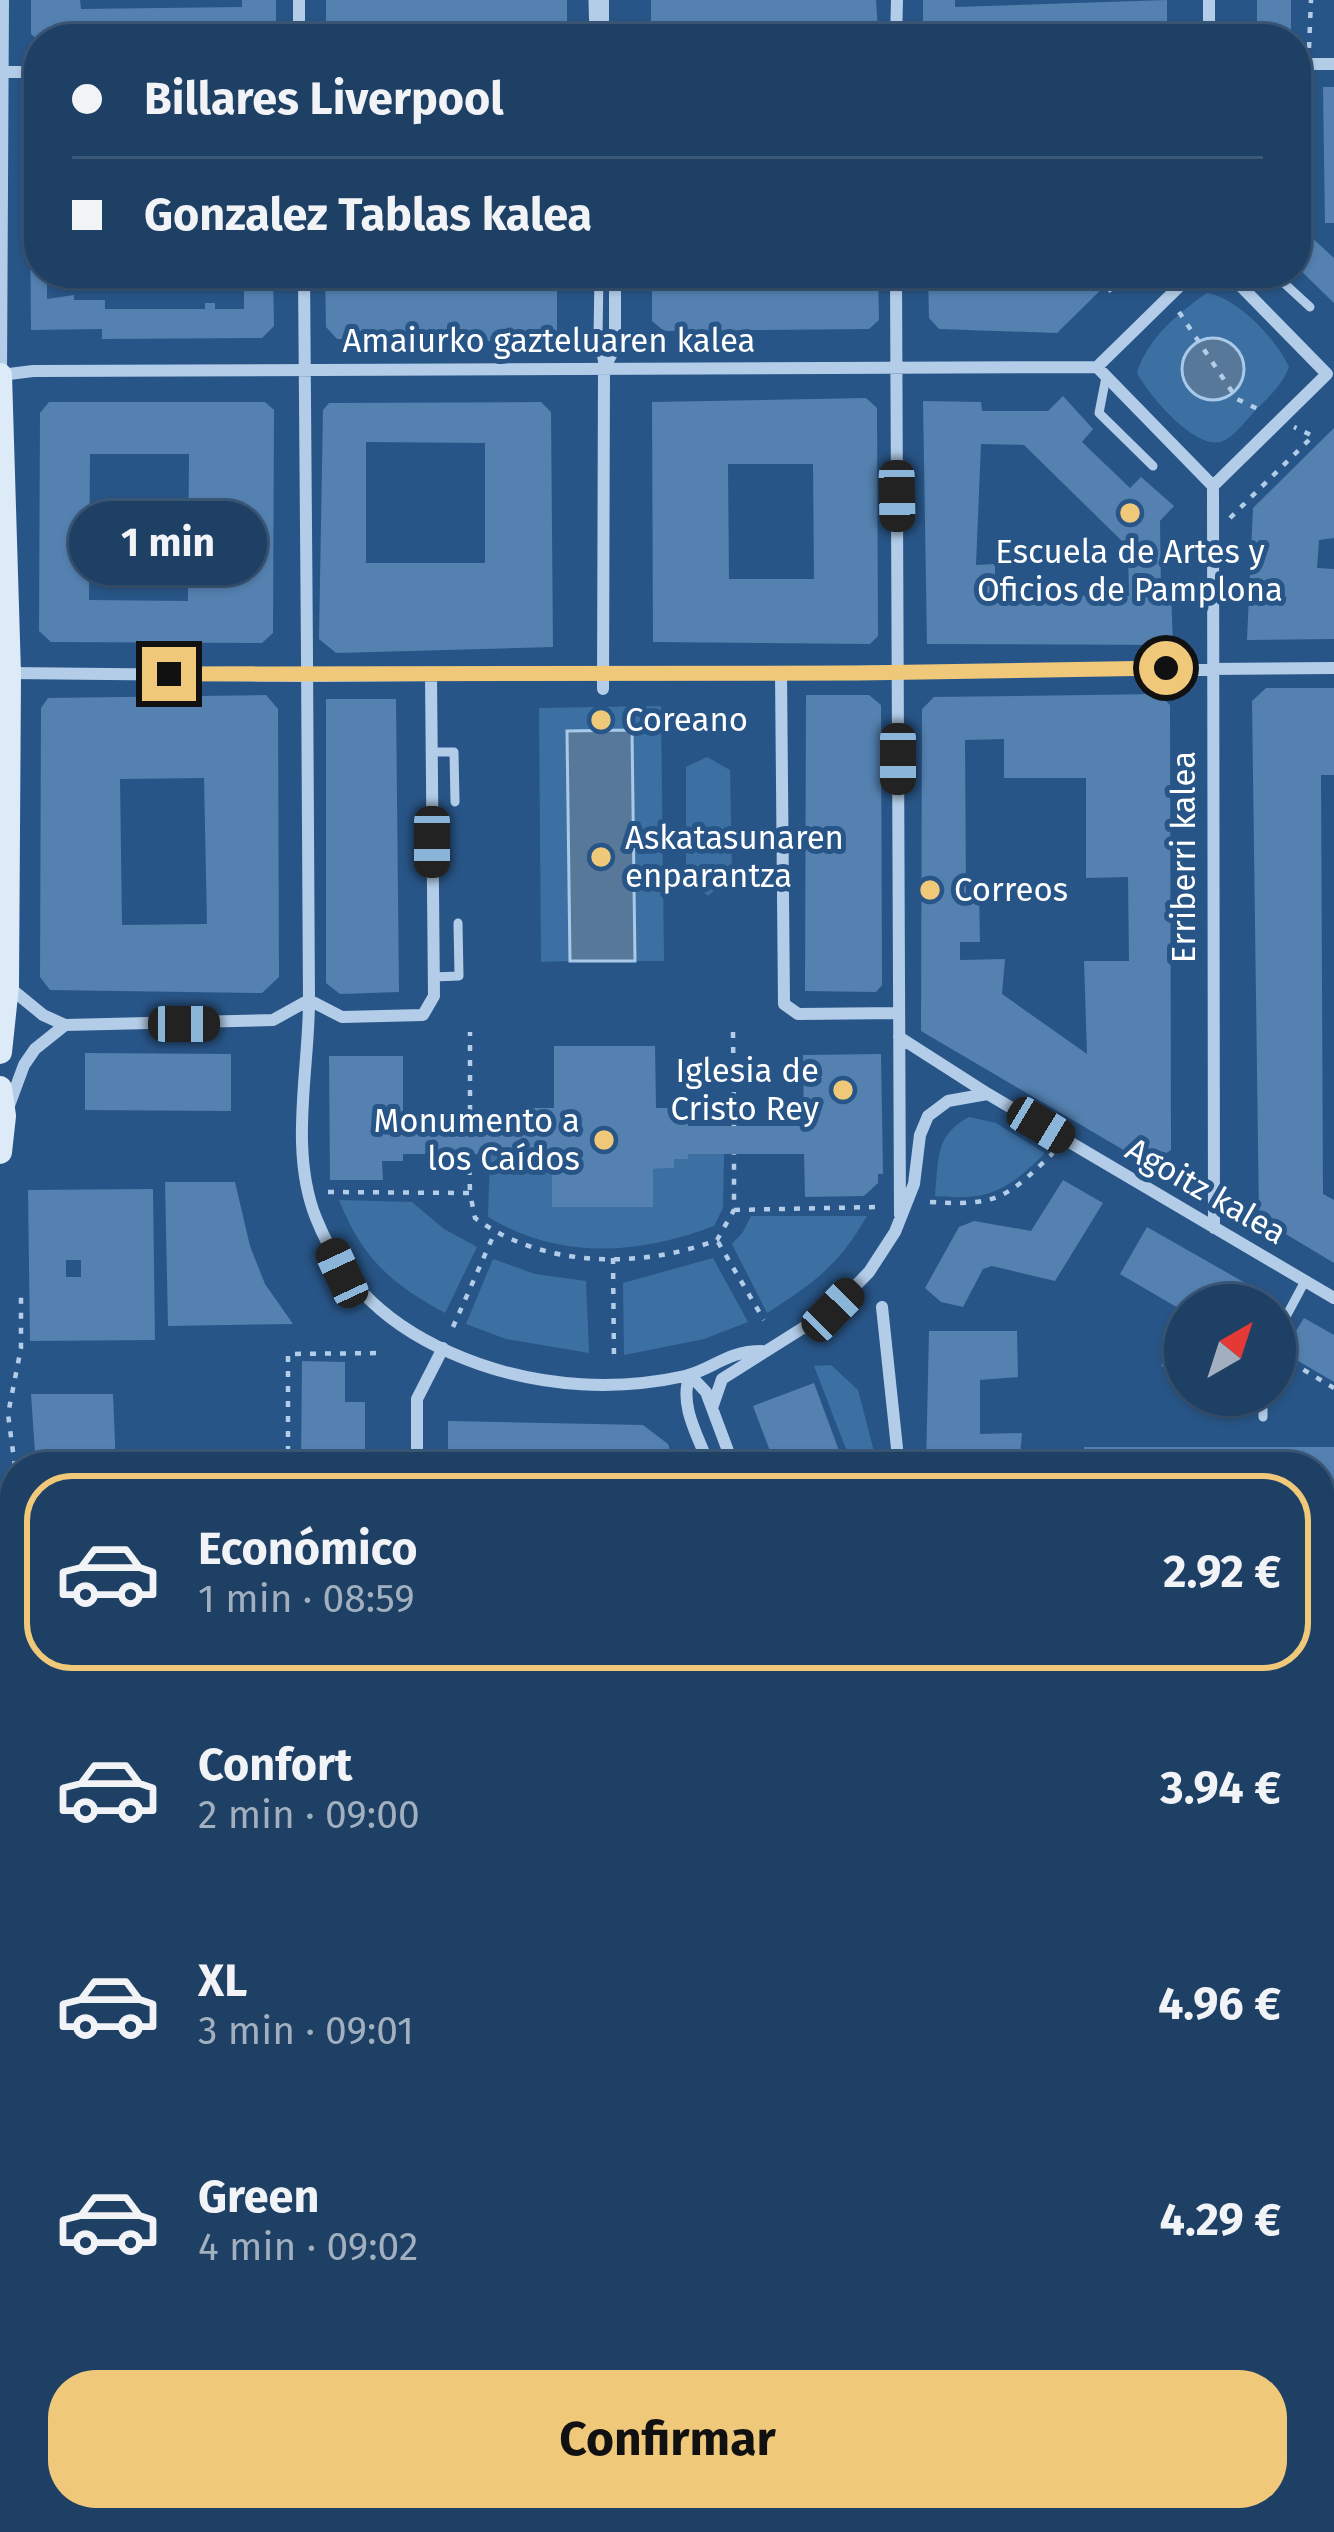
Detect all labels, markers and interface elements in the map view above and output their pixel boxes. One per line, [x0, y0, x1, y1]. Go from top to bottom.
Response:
text: Billares Liverpool [144, 72, 504, 126]
text: Gonzalez Tablas kalea [144, 188, 592, 242]
street label: Amaiurko gazteluaren kalea [342, 321, 756, 361]
car [878, 460, 916, 532]
callout: 1 min [70, 500, 268, 584]
marker: Escuela de Artes y Oficios de Pamplona [1117, 500, 1143, 526]
text: 1 min [121, 520, 215, 566]
place label: Escuela de Artes y Oficios de Pamplona [977, 532, 1283, 610]
route start [1139, 641, 1193, 695]
route end [142, 647, 196, 701]
place label: Coreano [625, 700, 748, 740]
marker: Coreano [588, 707, 614, 733]
car [880, 723, 916, 795]
street label: Erriberri kalea [1164, 751, 1204, 963]
car [414, 806, 450, 878]
place label: Askatasunaren enparantza [625, 818, 844, 896]
marker: Askatasunaren enparantza [588, 844, 614, 870]
place label: Correos [954, 870, 1068, 910]
marker: Correos [917, 877, 943, 903]
car [148, 1006, 220, 1042]
place label: Iglesia de Cristo Rey [671, 1051, 819, 1129]
marker: Iglesia de Cristo Rey [830, 1077, 856, 1103]
car [1001, 1091, 1081, 1159]
place label: Monumento a los Caídos [374, 1101, 580, 1179]
marker: Monumento a los Caídos [591, 1127, 617, 1153]
street label: Agoitz kalea [1119, 1129, 1293, 1253]
car [310, 1233, 374, 1313]
car [795, 1272, 871, 1348]
north arrow [1164, 1284, 1296, 1416]
map controls [1164, 1284, 1296, 1416]
icon: car [54, 1518, 162, 1626]
text: Económico [198, 1522, 418, 1576]
text: 2.92 € [1163, 1545, 1281, 1599]
text: 1 min · 08:59 [198, 1576, 415, 1622]
icon: car [54, 1734, 162, 1842]
text: Confort [198, 1738, 353, 1792]
text: 3.94 € [1160, 1761, 1281, 1815]
text: 2 min · 09:00 [198, 1792, 420, 1838]
icon: car [54, 1950, 162, 2058]
text: XL [198, 1954, 247, 2008]
text: 4.96 € [1158, 1977, 1281, 2031]
text: 3 min · 09:01 [198, 2008, 414, 2054]
icon: car [54, 2166, 162, 2274]
text: Green [198, 2170, 319, 2224]
text: 4.29 € [1159, 2193, 1281, 2247]
text: 4 min · 09:02 [198, 2224, 418, 2270]
button: Confirmar [48, 2370, 1287, 2508]

